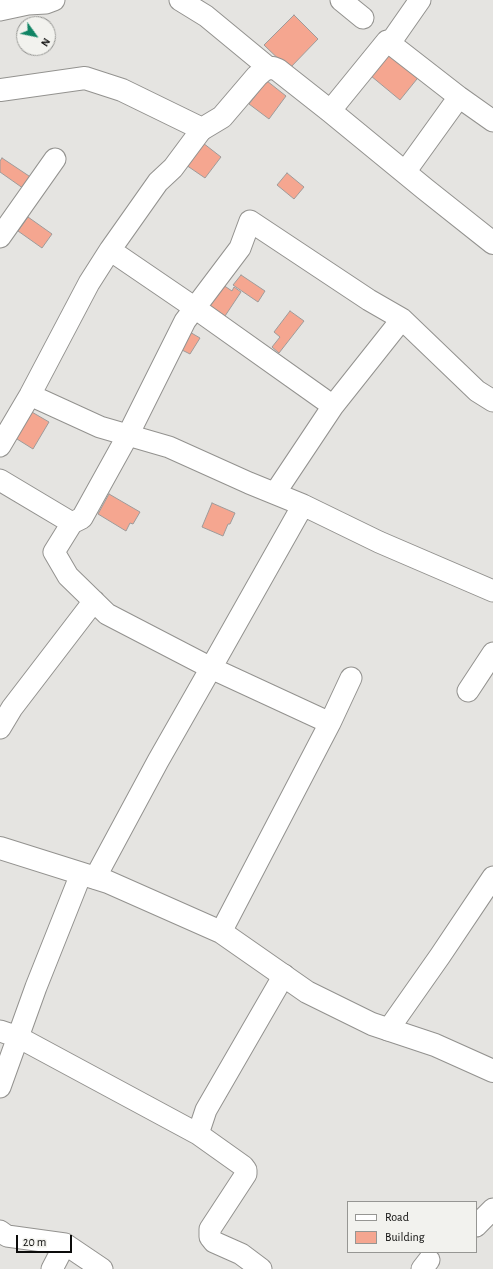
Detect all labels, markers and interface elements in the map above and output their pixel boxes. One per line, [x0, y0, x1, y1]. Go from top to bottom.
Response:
north arrow [16, 16, 56, 56]
text: N [39, 36, 52, 48]
legend [347, 1201, 477, 1253]
text: Road [385, 1211, 409, 1223]
scale bar [18, 1227, 74, 1253]
text: Building [385, 1231, 425, 1243]
text: 20 m [23, 1236, 46, 1248]

